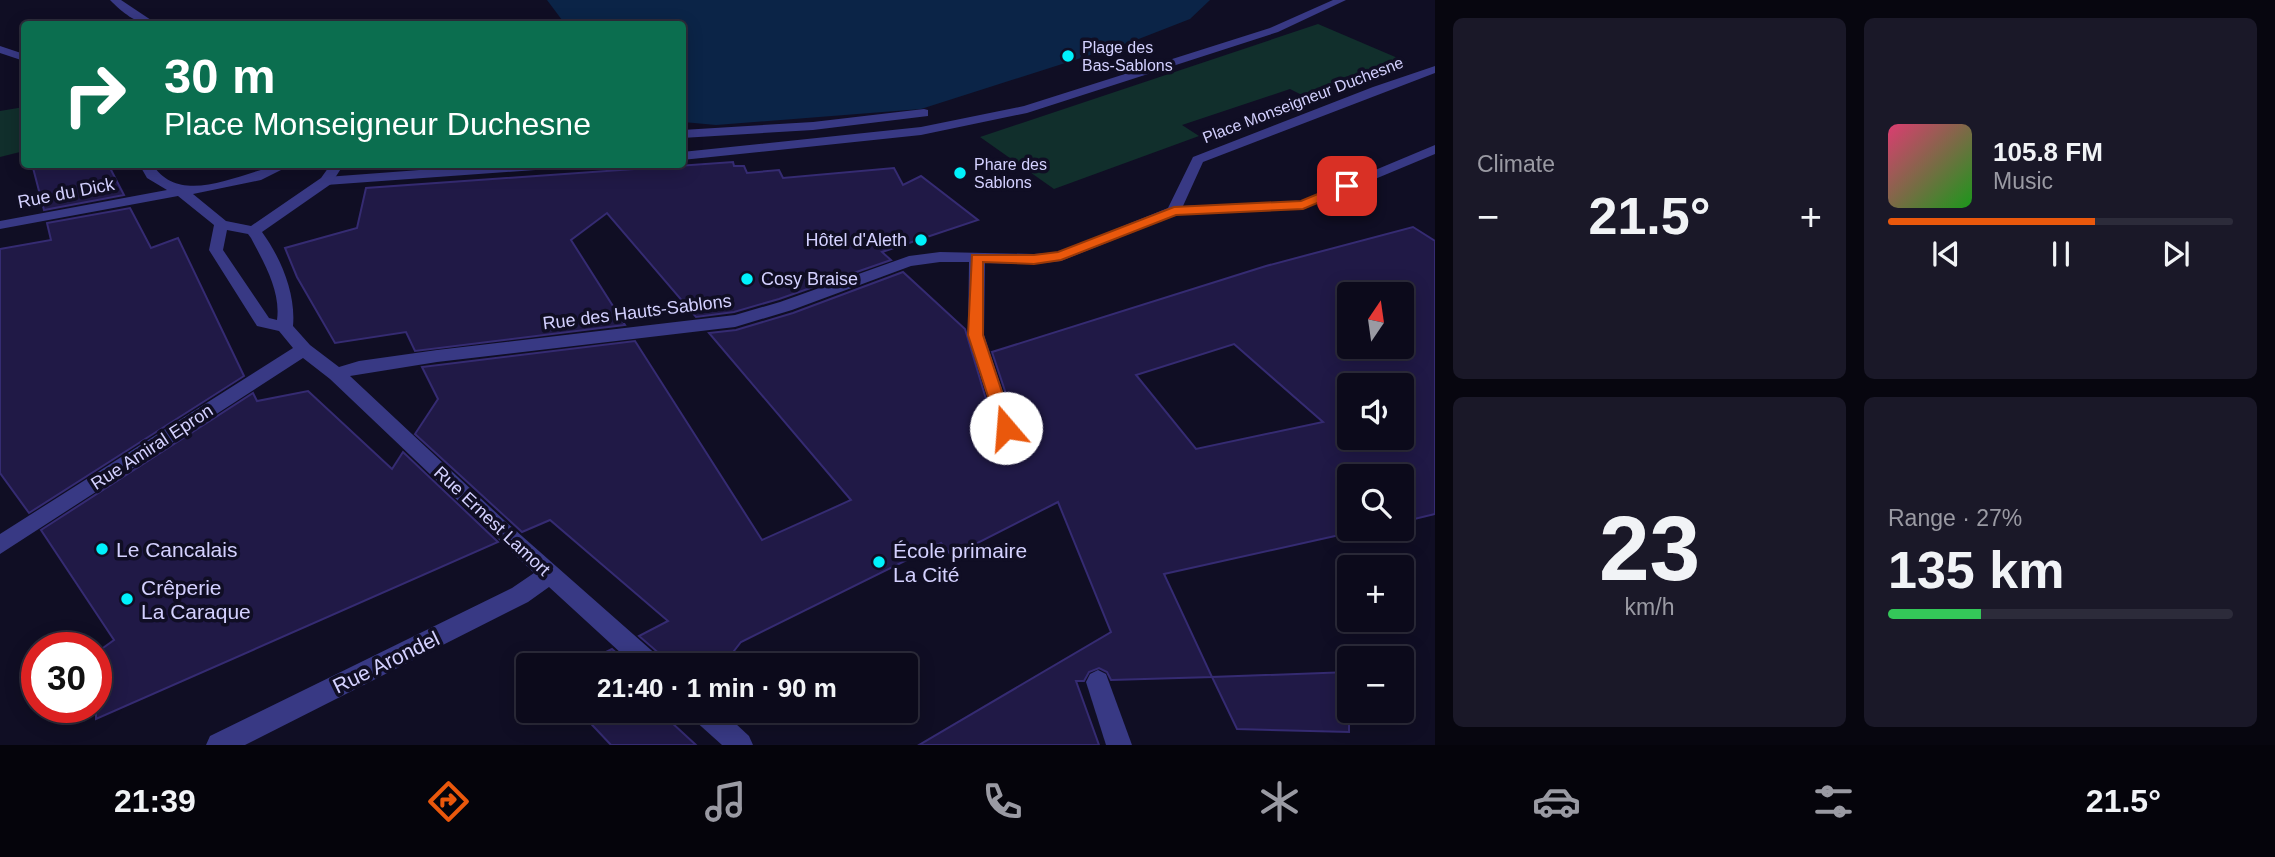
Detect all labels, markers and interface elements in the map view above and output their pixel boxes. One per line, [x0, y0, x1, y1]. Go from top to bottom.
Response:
place label: Plage des Bas-Sablons [1082, 39, 1173, 74]
marker: Plage des Bas-Sablons [1060, 48, 1076, 64]
icon: right [49, 49, 140, 140]
text: 30 m [164, 49, 276, 103]
street label: Place Monseigneur Duchesne [1200, 54, 1406, 146]
text: Place Monseigneur Duchesne [164, 106, 591, 142]
text: 105.8 FM [1993, 137, 2103, 167]
text: Climate [1477, 151, 1555, 177]
place label: Phare des Sablons [974, 156, 1047, 191]
pin [1317, 156, 1377, 216]
marker: Phare des Sablons [952, 165, 968, 181]
icon: arrive [1328, 167, 1366, 205]
text: Music [1993, 168, 2053, 194]
street label: Rue du Dick [16, 174, 117, 212]
text: 21.5° [1588, 187, 1711, 245]
text: − [1477, 196, 1499, 238]
text: + [1800, 196, 1822, 238]
place label: Hôtel d'Aleth [806, 230, 907, 250]
marker: Hôtel d'Aleth [913, 232, 929, 248]
icon: previous [1927, 235, 1965, 273]
icon: pause [2042, 235, 2080, 273]
icon: next [2157, 235, 2195, 273]
place label: Cosy Braise [761, 269, 858, 289]
marker: Cosy Braise [739, 271, 755, 287]
north arrow [1337, 282, 1414, 359]
map controls [1337, 282, 1414, 723]
street label: Rue des Hauts-Sablons [541, 290, 733, 334]
button: sound [1337, 373, 1414, 450]
position arrow [969, 391, 1043, 465]
street label: Rue Amiral Epron [87, 400, 217, 494]
street label: Rue Ernest Lamort [430, 462, 554, 580]
button: search [1337, 464, 1414, 541]
text: 23 [1599, 498, 1700, 599]
text: Range · 27% [1888, 505, 2022, 531]
place label: Le Cancalais [116, 538, 237, 561]
place label: École primaire La Cité [893, 539, 1027, 586]
marker: Le Cancalais [94, 541, 110, 557]
text: 135 km [1888, 541, 2064, 599]
marker: École primaire La Cité [871, 554, 887, 570]
button: + [1337, 555, 1414, 632]
place label: Crêperie La Caraque [141, 576, 251, 623]
marker: Crêperie La Caraque [119, 591, 135, 607]
text: km/h [1625, 594, 1674, 620]
street label: Rue Arondel [329, 626, 443, 698]
speed limit sign: 30 [21, 632, 112, 723]
button: − [1337, 646, 1414, 723]
text: 21:40 · 1 min · 90 m [597, 673, 837, 703]
icon: directions [424, 777, 473, 826]
icon: music [701, 777, 750, 826]
icon: phone [978, 777, 1027, 826]
icon: climate [1255, 777, 1304, 826]
icon: car [1532, 777, 1581, 826]
icon: filters [1809, 777, 1858, 826]
text: 21:39 [114, 783, 196, 819]
text: 21.5° [2086, 783, 2161, 819]

